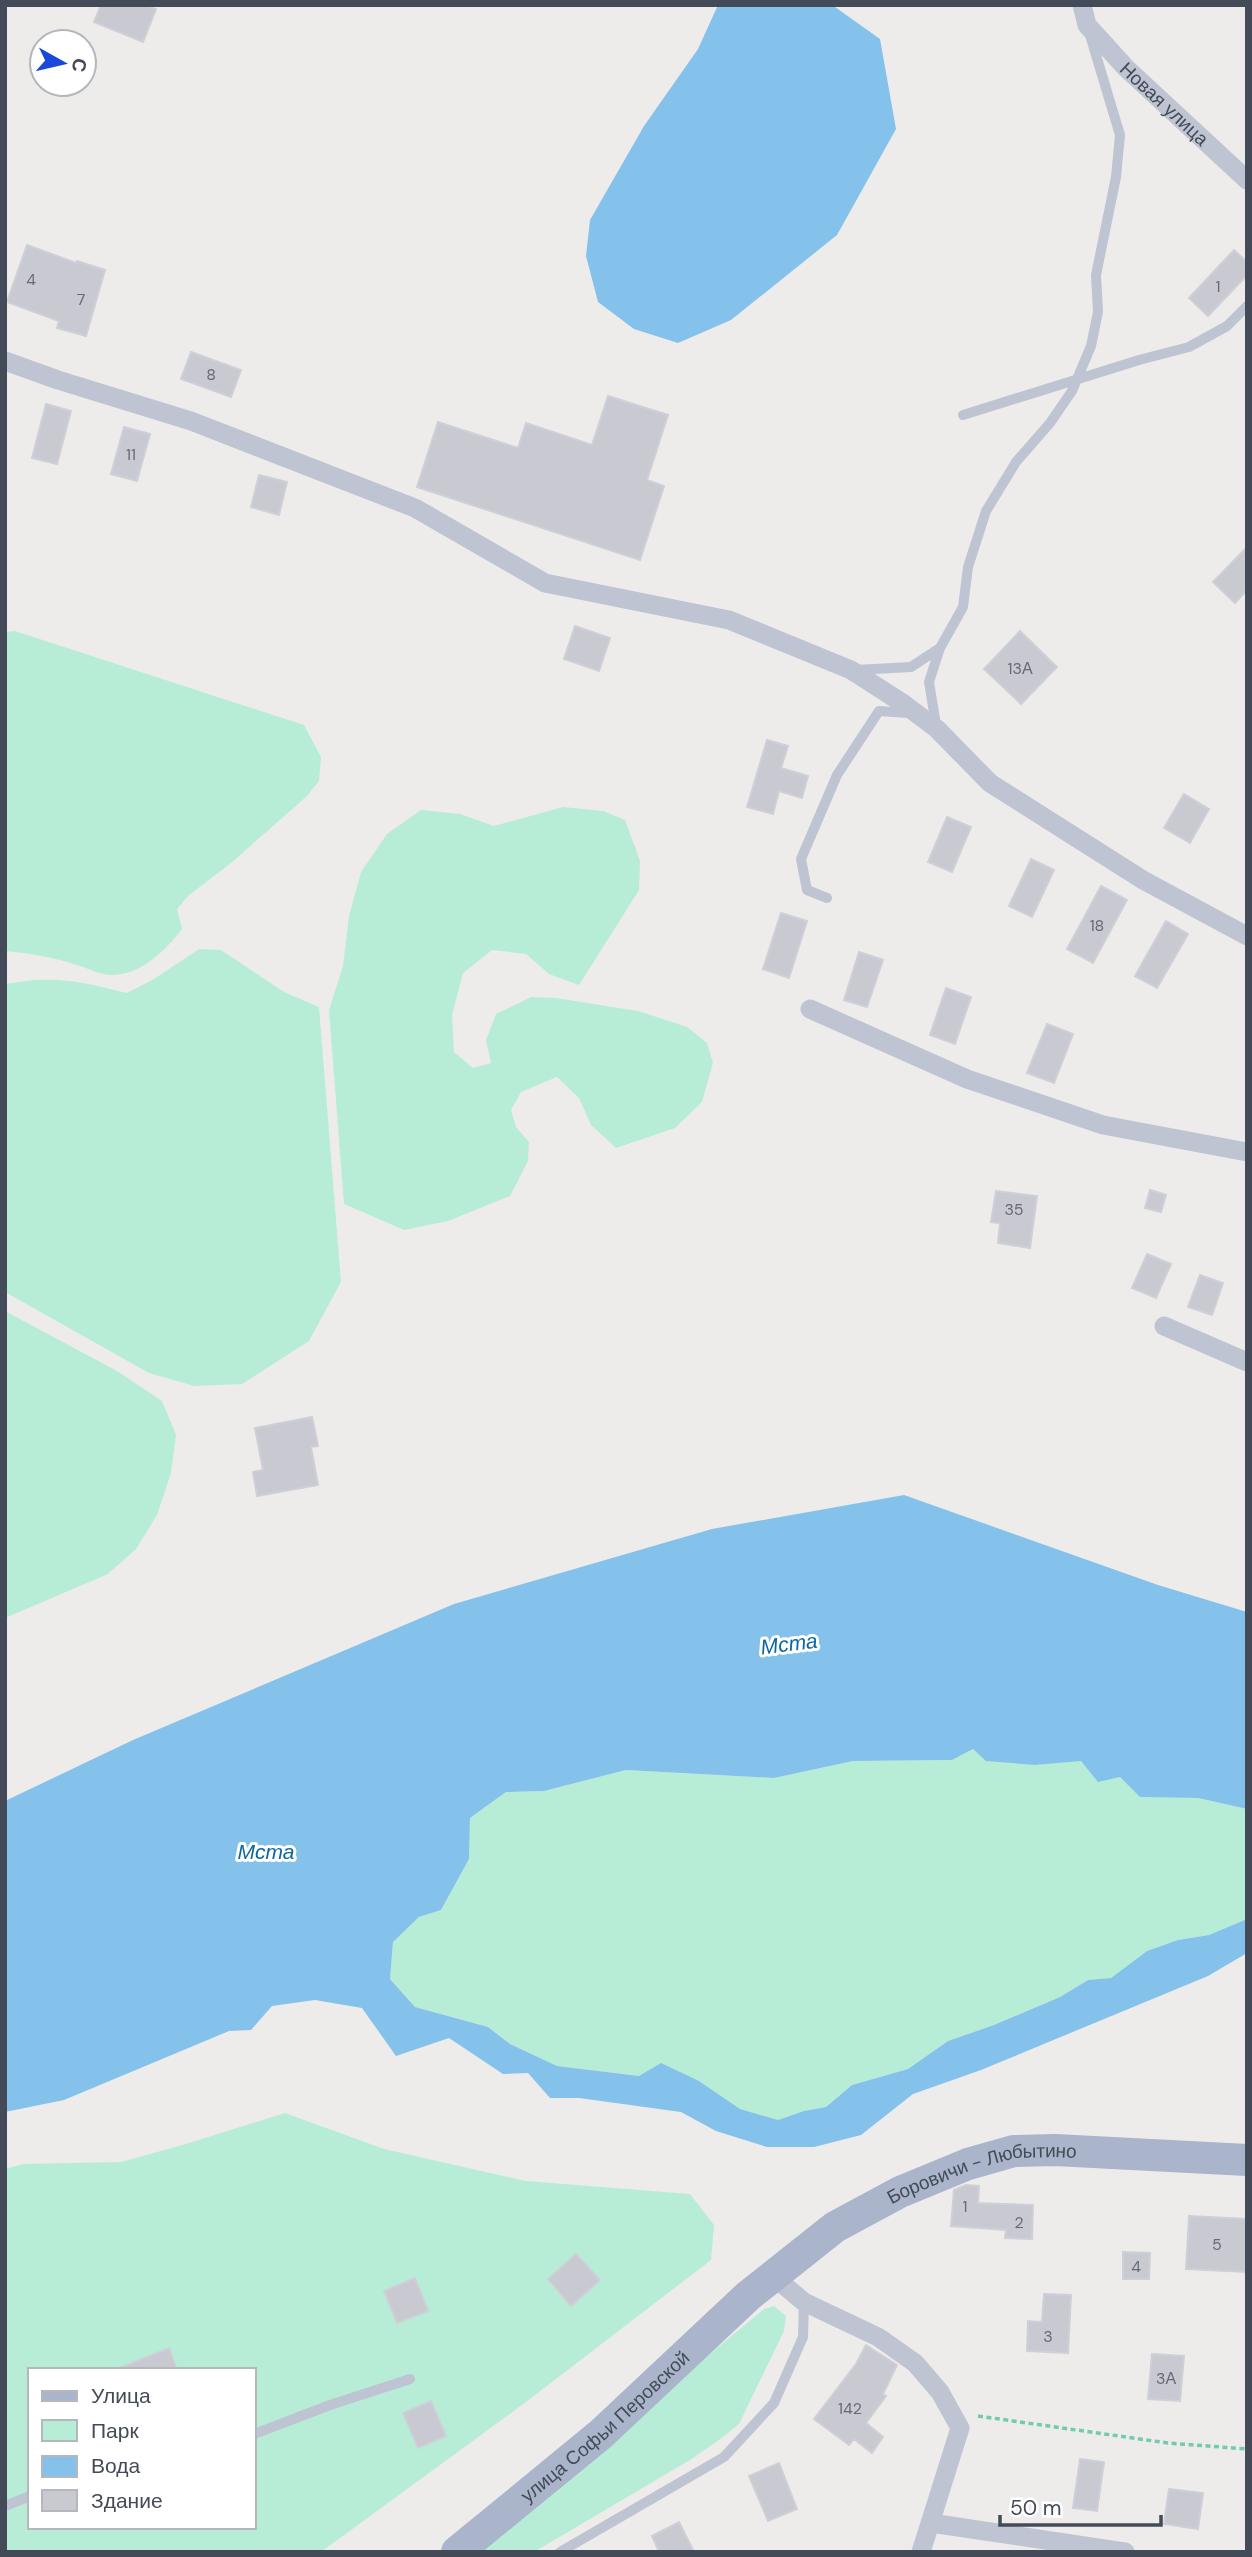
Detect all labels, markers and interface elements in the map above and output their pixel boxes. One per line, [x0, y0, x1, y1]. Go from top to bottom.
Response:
north arrow [28, 28, 98, 98]
street label: Новая улица [1115, 56, 1214, 151]
text: С [66, 57, 93, 74]
house number: 4 [26, 269, 36, 290]
house number: 1 [1216, 276, 1221, 297]
house number: 7 [77, 289, 85, 310]
house number: 8 [206, 364, 216, 385]
house number: 11 [126, 444, 136, 465]
house number: 13А [1007, 658, 1033, 679]
house number: 18 [1090, 915, 1104, 936]
house number: 35 [1004, 1199, 1024, 1220]
water label: Мста [759, 1627, 819, 1661]
water label: Мста [238, 1838, 294, 1866]
street label: Боровичи - Любытино [882, 2137, 1077, 2209]
house number: 1 [963, 2196, 968, 2217]
house number: 2 [1014, 2212, 1024, 2233]
house number: 5 [1212, 2234, 1222, 2255]
house number: 4 [1131, 2256, 1141, 2277]
house number: 3 [1043, 2326, 1053, 2347]
street label: улица Софьи Перовской [515, 2345, 695, 2508]
legend [28, 2368, 256, 2529]
house number: 3А [1156, 2368, 1176, 2389]
text: Улица [91, 2382, 151, 2410]
house number: 142 [838, 2398, 862, 2419]
text: Парк [91, 2417, 139, 2445]
text: Вода [91, 2452, 140, 2480]
scale bar [1000, 2484, 1161, 2528]
text: Здание [91, 2487, 163, 2515]
text: 50 m [1010, 2494, 1061, 2522]

